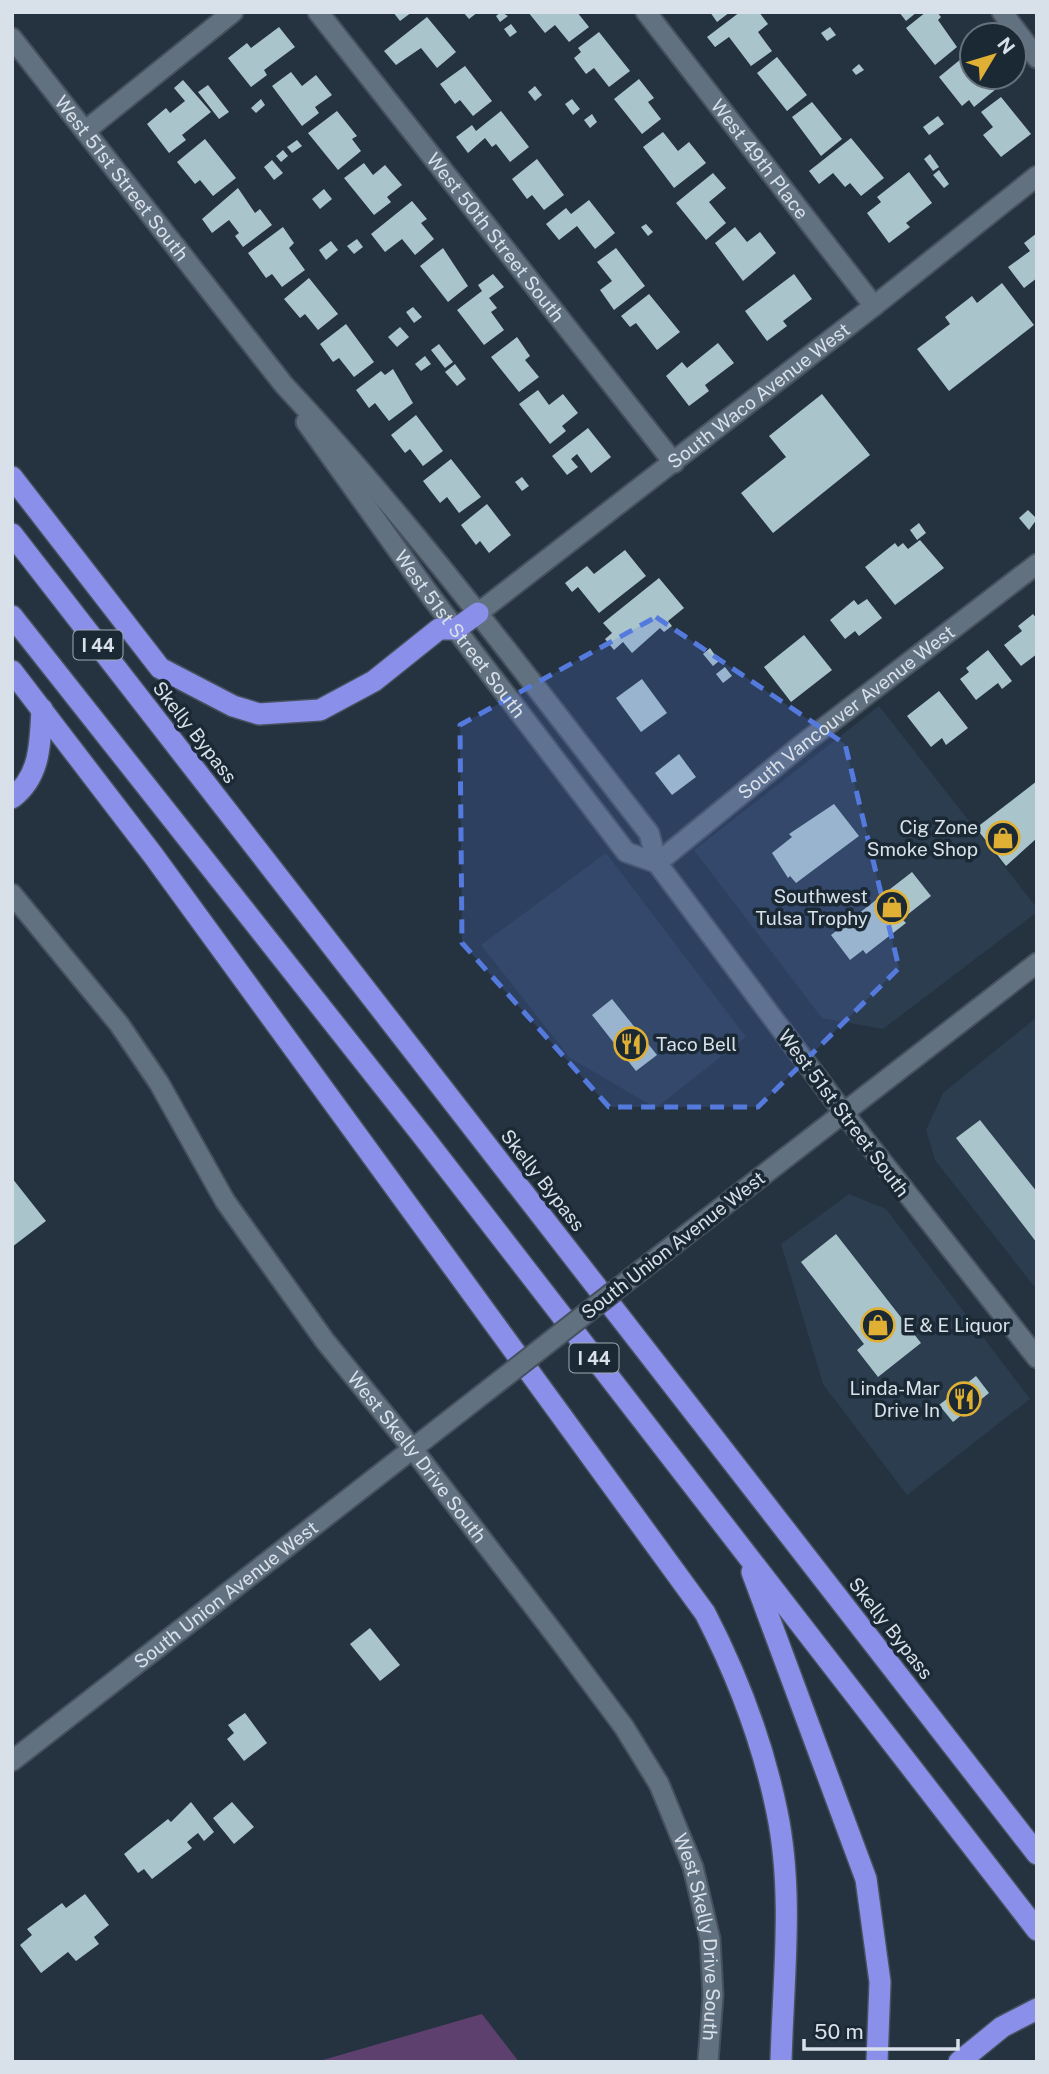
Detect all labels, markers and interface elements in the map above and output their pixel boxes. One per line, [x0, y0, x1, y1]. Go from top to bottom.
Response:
north arrow [958, 21, 1028, 91]
text: N [993, 33, 1020, 58]
street label: West 51st Street South [50, 91, 193, 265]
street label: West 49th Place [707, 95, 813, 223]
street label: West 50th Street South [422, 148, 569, 326]
street label: South Waco Avenue West [663, 318, 854, 473]
street label: West 51st Street South [390, 546, 530, 722]
street label: South Vancouver Avenue West [733, 621, 959, 804]
road number: I 44 [74, 630, 122, 660]
street label: Skelly Bypass [148, 677, 242, 787]
place label: Cig Zone Smoke Shop [867, 816, 978, 860]
shop icon: Cig Zone Smoke Shop [984, 819, 1022, 857]
place label: Southwest Tulsa Trophy [756, 885, 868, 929]
shop icon: Southwest Tulsa Trophy [873, 888, 911, 926]
restaurant icon: Taco Bell [612, 1025, 650, 1063]
street label: West 51st Street South [774, 1025, 914, 1201]
place label: Taco Bell [656, 1033, 737, 1055]
street label: Skelly Bypass [496, 1125, 590, 1235]
street label: South Union Avenue West [577, 1167, 769, 1323]
shop icon: E & E Liquor [859, 1306, 897, 1344]
place label: E & E Liquor [903, 1314, 1010, 1336]
road number: I 44 [570, 1344, 618, 1372]
street label: West Skelly Drive South [343, 1367, 491, 1547]
place label: Linda-Mar Drive In [850, 1377, 940, 1421]
restaurant icon: Linda-Mar Drive In [945, 1380, 983, 1418]
street label: South Union Avenue West [129, 1516, 322, 1673]
street label: Skelly Bypass [844, 1573, 938, 1683]
street label: West Skelly Drive South [669, 1830, 724, 2042]
scale bar [804, 2008, 958, 2052]
text: 50 m [814, 2019, 864, 2044]

